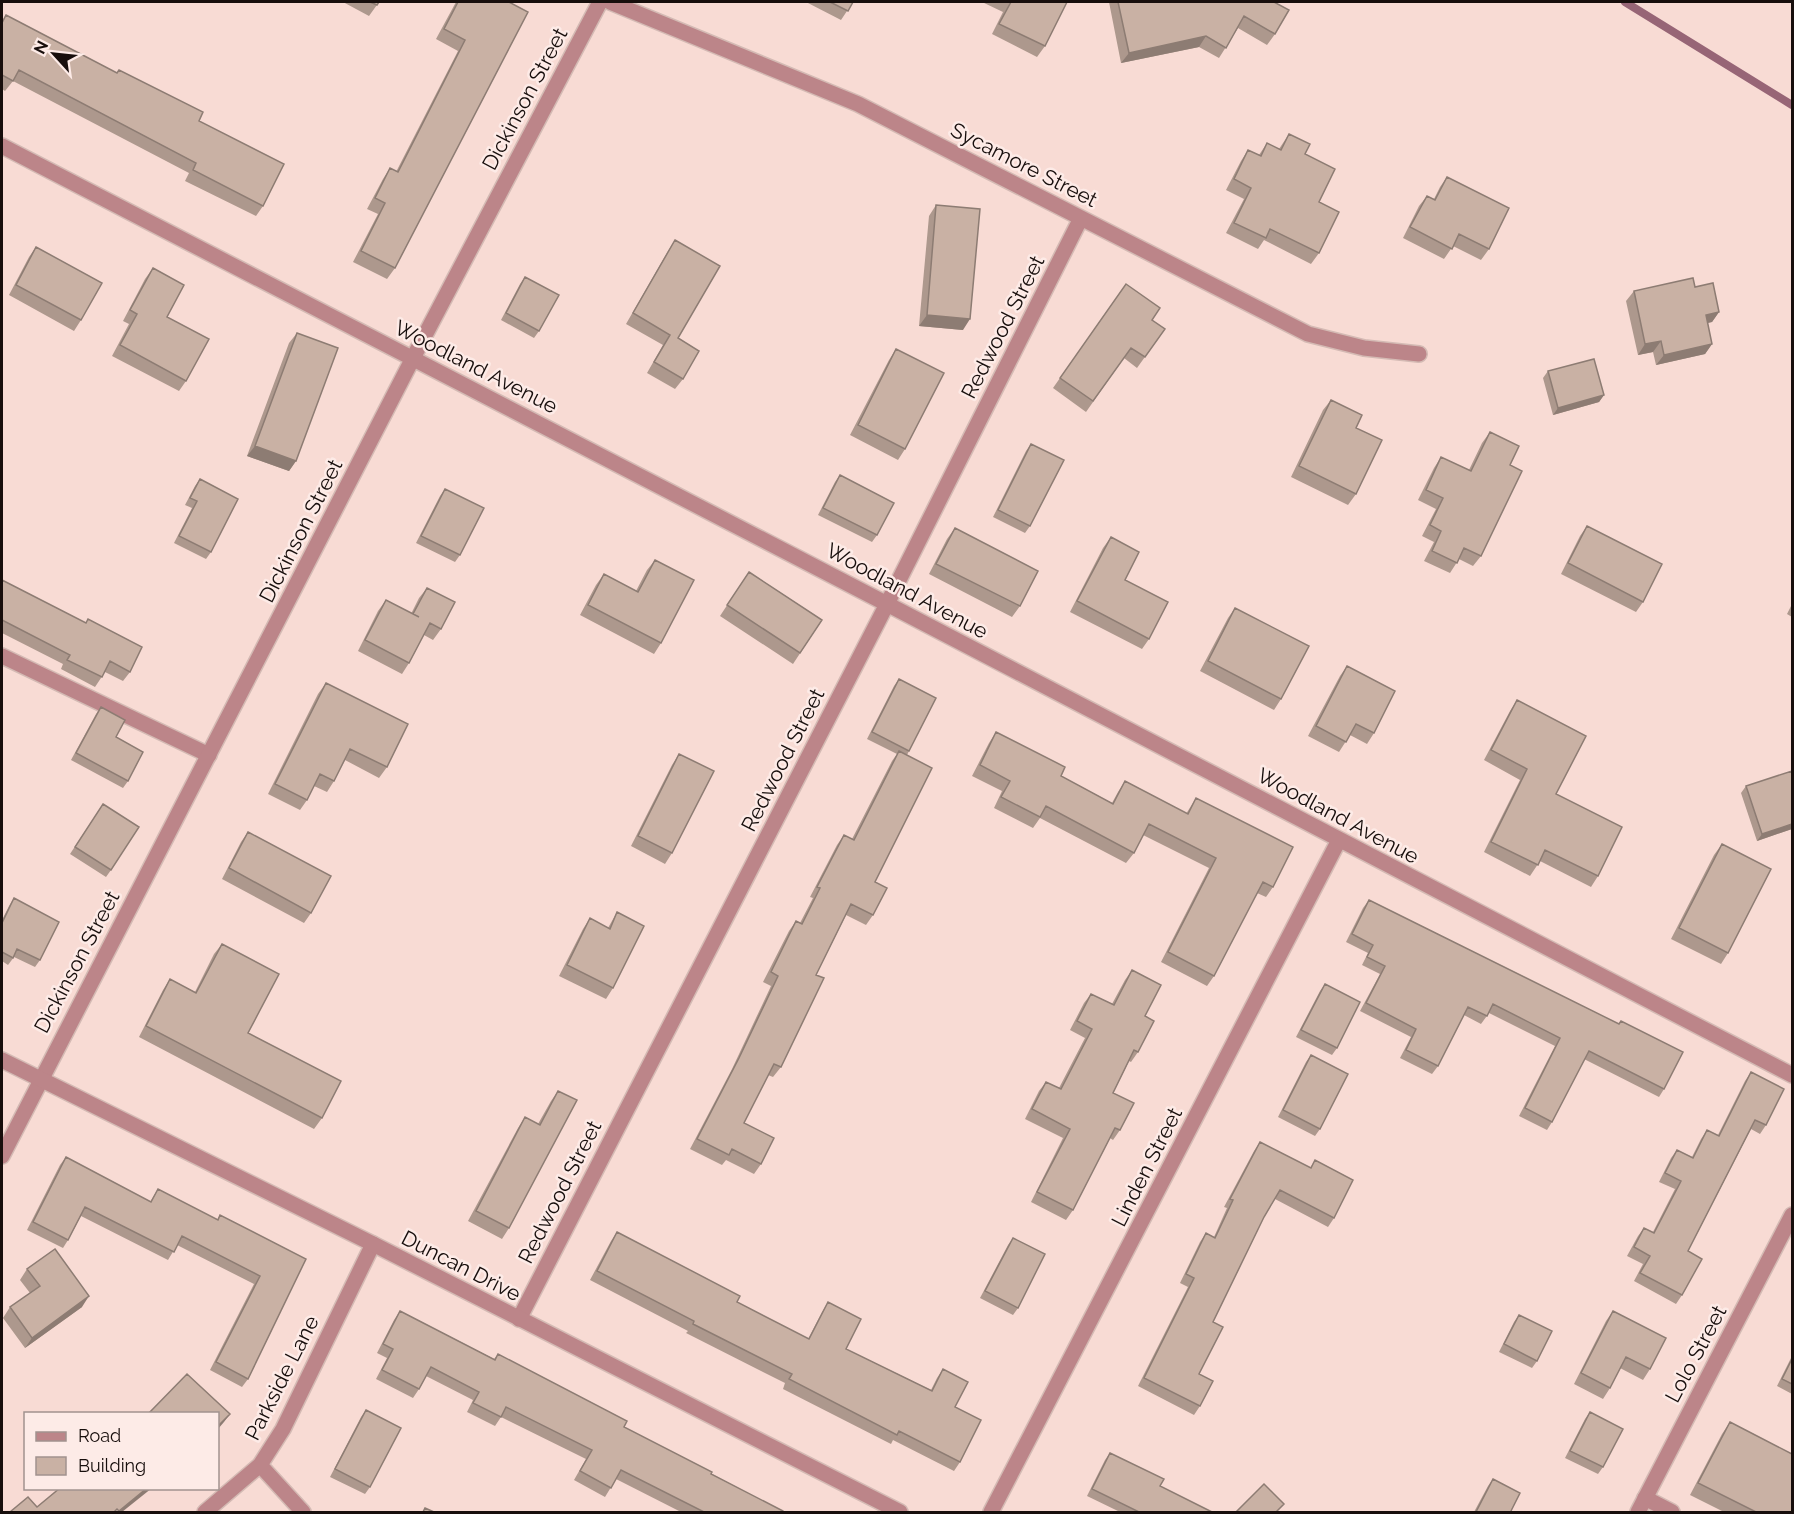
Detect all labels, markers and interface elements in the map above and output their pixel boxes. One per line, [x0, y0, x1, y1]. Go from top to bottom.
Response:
street label: Dickinson Street [477, 23, 573, 174]
north arrow [24, 24, 84, 84]
text: N [30, 38, 52, 57]
street label: Sycamore Street [947, 117, 1102, 212]
street label: Redwood Street [956, 251, 1049, 402]
street label: Woodland Avenue [391, 315, 562, 418]
street label: Dickinson Street [254, 455, 347, 607]
street label: Woodland Avenue [822, 537, 992, 644]
street label: Redwood Street [736, 684, 829, 835]
street label: Woodland Avenue [1253, 762, 1423, 869]
street label: Dickinson Street [29, 886, 125, 1037]
street label: Linden Street [1106, 1103, 1187, 1230]
street label: Redwood Street [513, 1116, 606, 1267]
street label: Duncan Drive [397, 1225, 525, 1306]
street label: Lolo Street [1660, 1301, 1732, 1407]
street label: Parkside Lane [239, 1311, 324, 1444]
legend [24, 1412, 219, 1490]
text: Road [78, 1425, 121, 1446]
text: Building [78, 1455, 146, 1476]

